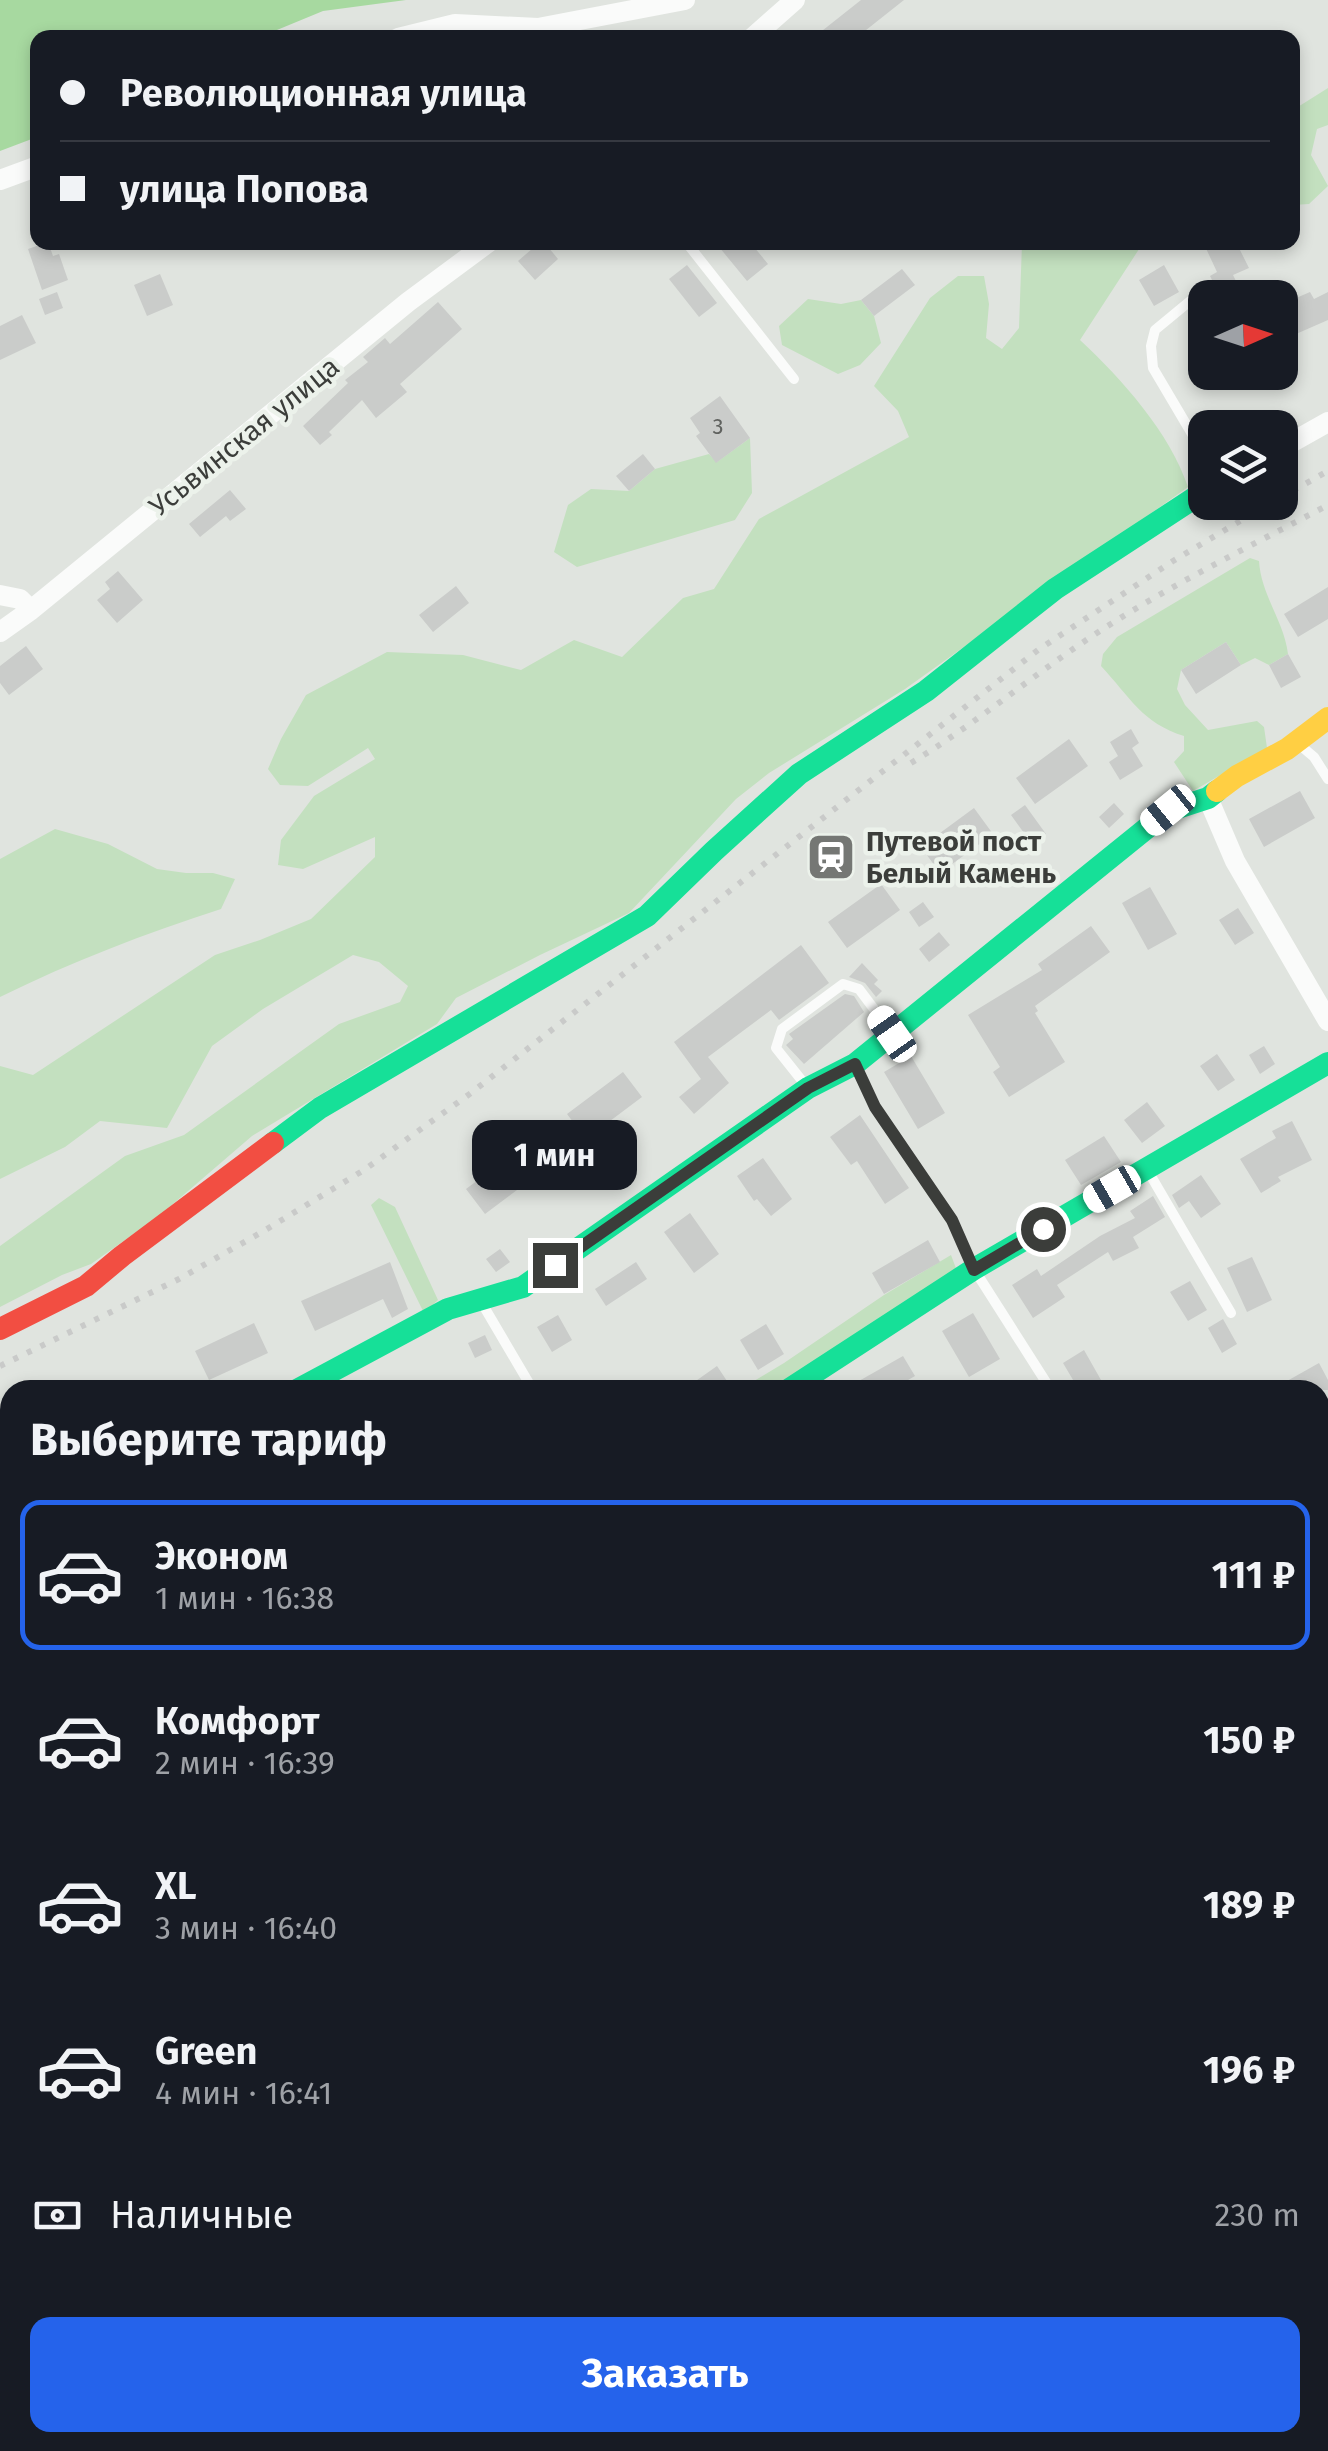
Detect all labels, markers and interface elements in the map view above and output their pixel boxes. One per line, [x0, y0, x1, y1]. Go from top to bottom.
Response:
text: Революционная улица [120, 70, 527, 116]
text: улица Попова [120, 166, 369, 212]
north arrow [1188, 280, 1298, 390]
map controls [1188, 280, 1298, 520]
street label: Усьвинская улица [143, 350, 346, 523]
button: layers [1188, 410, 1298, 520]
house number: 3 [713, 413, 723, 440]
car [1135, 779, 1201, 841]
place label: Путевой пост Белый Камень [866, 825, 1057, 890]
station icon: Путевой пост Белый Камень [805, 831, 857, 883]
car [863, 1001, 921, 1067]
callout: 1 мин [472, 1120, 638, 1190]
text: 1 мин [514, 1136, 595, 1174]
car [1079, 1161, 1145, 1217]
route start [1021, 1207, 1066, 1252]
route end [533, 1243, 578, 1288]
text: Выберите тариф [30, 1413, 387, 1467]
icon: car [35, 1530, 125, 1620]
text: Эконом [155, 1533, 288, 1579]
text: 111 ₽ [1212, 1552, 1295, 1598]
text: 1 мин · 16:38 [155, 1579, 334, 1617]
icon: car [35, 1695, 125, 1785]
text: Комфорт [155, 1698, 319, 1744]
text: 150 ₽ [1203, 1717, 1295, 1763]
text: 2 мин · 16:39 [155, 1744, 335, 1782]
icon: car [35, 1860, 125, 1950]
text: XL [155, 1863, 197, 1909]
text: 189 ₽ [1203, 1882, 1295, 1928]
text: 3 мин · 16:40 [155, 1909, 337, 1947]
icon: car [35, 2025, 125, 2115]
text: Green [155, 2028, 258, 2074]
text: 196 ₽ [1203, 2047, 1295, 2093]
text: 4 мин · 16:41 [155, 2074, 332, 2112]
icon: cash [30, 2188, 85, 2243]
text: Наличные [110, 2192, 293, 2238]
text: 230 m [1215, 2196, 1300, 2234]
button: Заказать [30, 2317, 1300, 2432]

